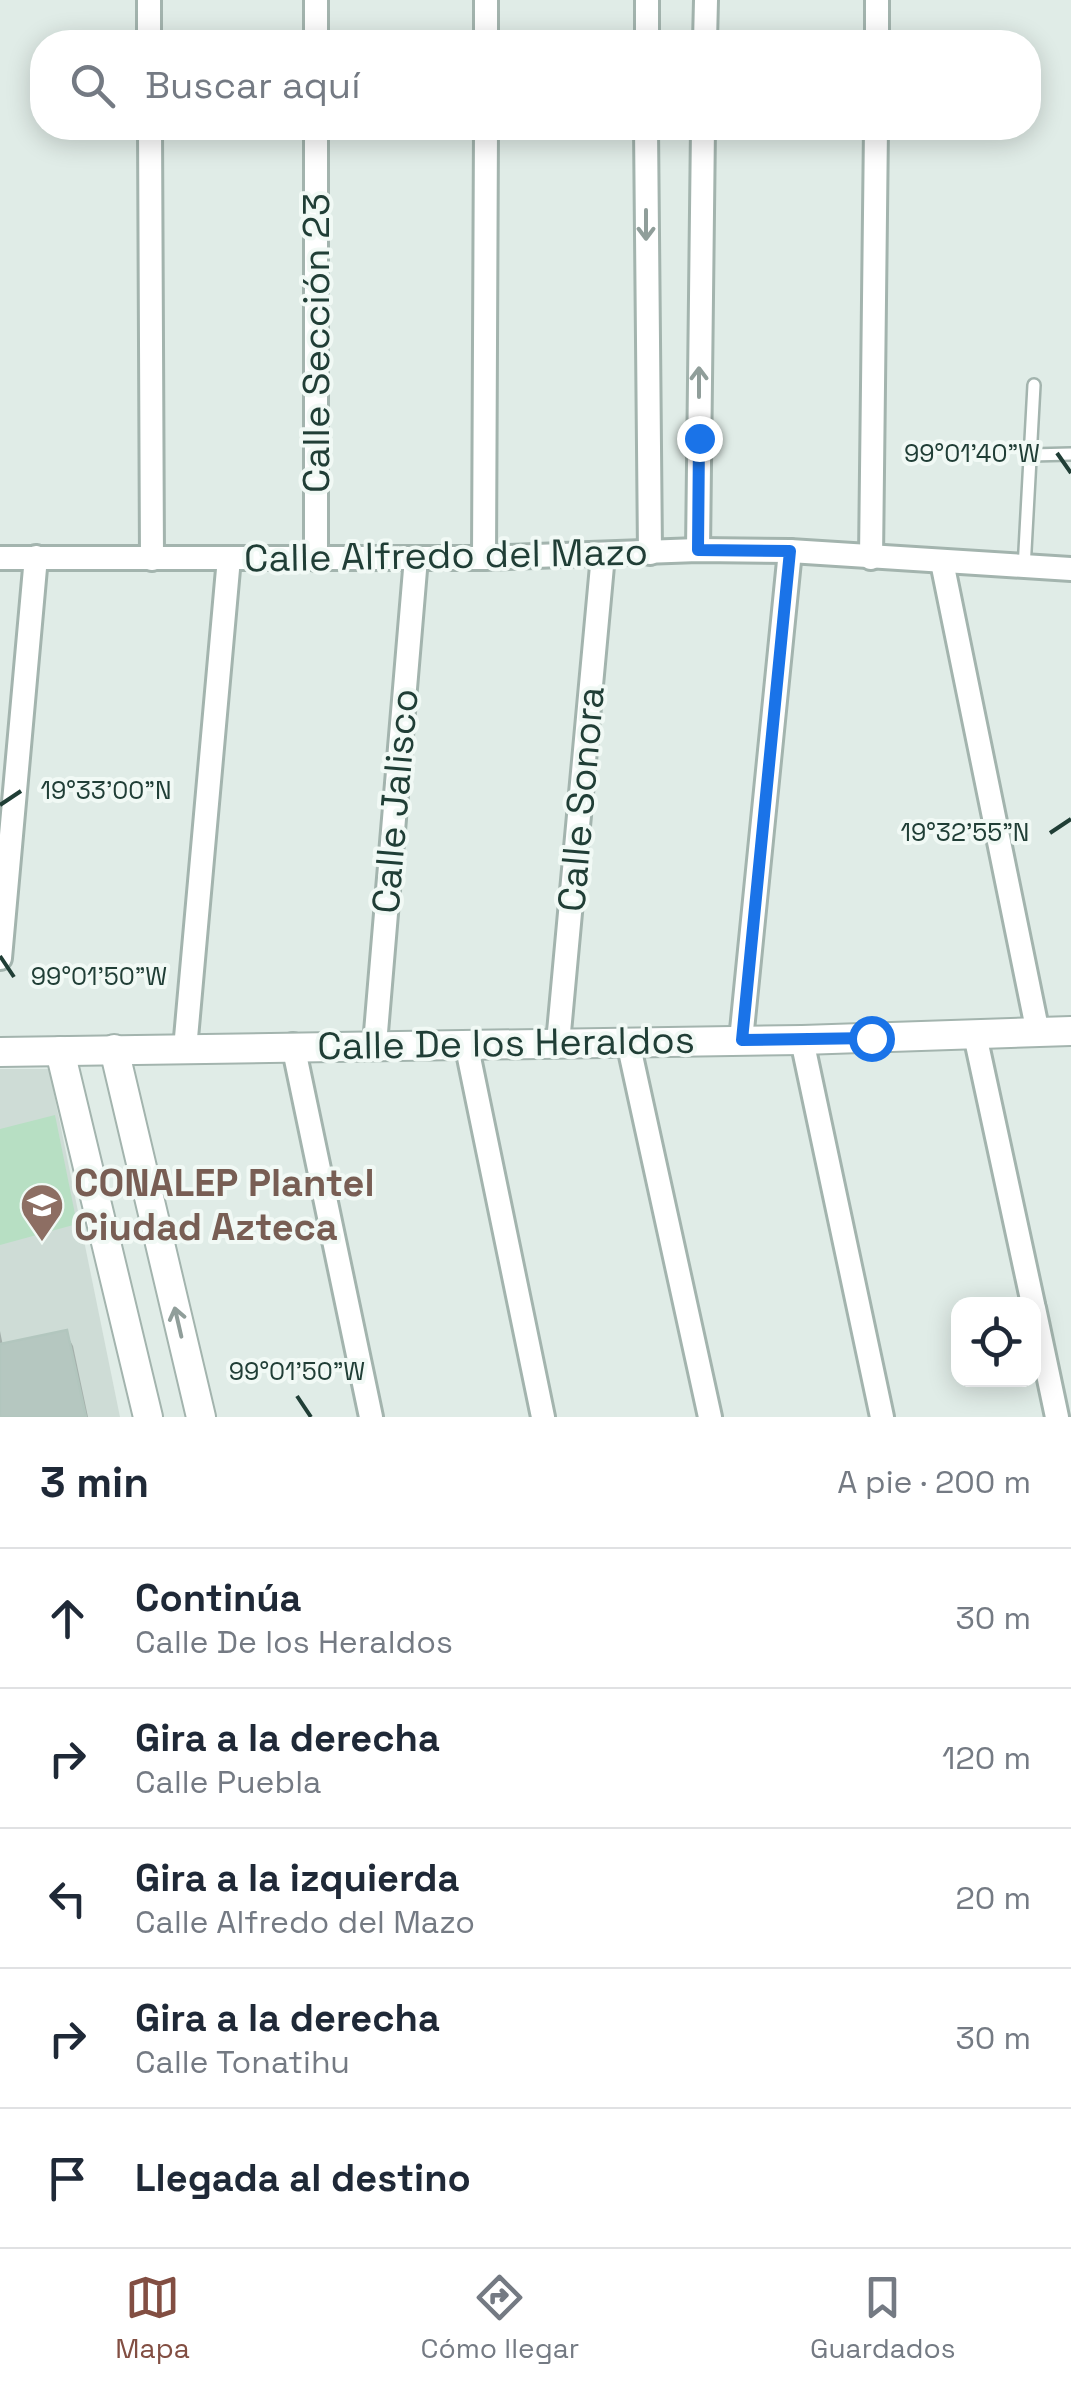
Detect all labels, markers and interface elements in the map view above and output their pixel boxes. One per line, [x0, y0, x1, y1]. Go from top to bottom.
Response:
search box [30, 30, 1041, 140]
icon: search [65, 58, 120, 113]
text: Buscar aquí [145, 61, 360, 109]
street label: Calle Sección 23 [292, 193, 340, 493]
one-way arrow [636, 208, 656, 240]
one-way arrow [690, 367, 708, 400]
route end [677, 416, 723, 462]
text: 99°01'40"W [904, 437, 1040, 469]
street label: Calle Alfredo del Mazo [244, 527, 648, 583]
street label: Calle Sonora [547, 684, 615, 914]
street label: Calle Jalisco [361, 687, 429, 915]
text: 19°33'00"N [40, 774, 172, 806]
text: 19°32'55"N [901, 816, 1029, 848]
text: 99°01'50"W [31, 960, 167, 992]
street label: Calle De los Heraldos [317, 1016, 695, 1070]
route start [849, 1016, 895, 1062]
place label: CONALEP Plantel Ciudad Azteca [74, 1159, 375, 1251]
school or university icon: CONALEP Plantel Ciudad Azteca [19, 1182, 65, 1243]
map controls [951, 1297, 1041, 1387]
button: locate [951, 1297, 1041, 1387]
one-way arrow [168, 1307, 187, 1338]
text: 99°01'50"W [229, 1355, 365, 1387]
text: 3 min [40, 1456, 149, 1509]
text: A pie · 200 m [837, 1462, 1031, 1502]
text: Continúa [135, 1574, 302, 1622]
icon: ahead [40, 1591, 95, 1646]
text: 30 m [955, 1598, 1031, 1638]
text: Calle De los Heraldos [135, 1622, 453, 1662]
text: Gira a la derecha [135, 1714, 440, 1762]
icon: right [40, 1731, 95, 1786]
text: 120 m [942, 1738, 1031, 1778]
text: Calle Puebla [135, 1762, 321, 1802]
text: Gira a la izquierda [135, 1854, 460, 1902]
icon: left [40, 1871, 95, 1926]
text: 20 m [955, 1878, 1031, 1918]
text: Calle Alfredo del Mazo [135, 1902, 475, 1942]
text: Gira a la derecha [135, 1994, 440, 2042]
icon: right [40, 2011, 95, 2066]
text: 30 m [955, 2018, 1031, 2058]
text: Calle Tonatihu [135, 2042, 350, 2082]
icon: arrive [40, 2151, 95, 2206]
text: Llegada al destino [135, 2154, 471, 2202]
tab: Mapa [115, 2270, 190, 2366]
tab: Cómo llegar [421, 2270, 579, 2366]
tab: Guardados [810, 2270, 956, 2366]

